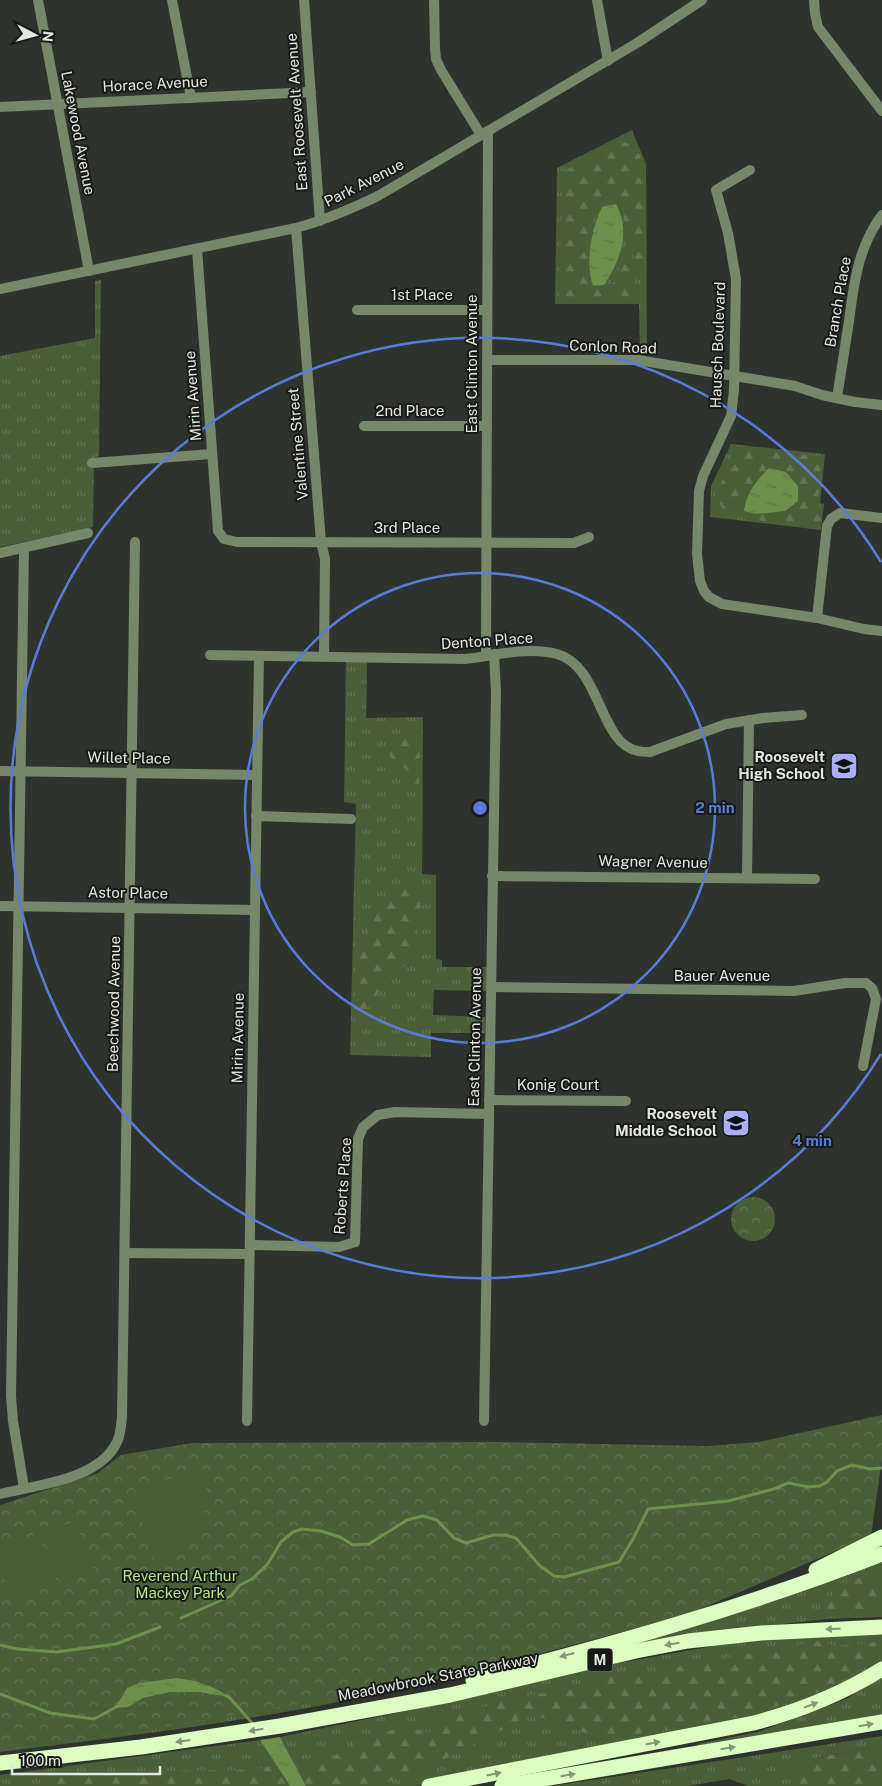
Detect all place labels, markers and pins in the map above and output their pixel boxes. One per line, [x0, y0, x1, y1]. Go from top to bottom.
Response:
place label: Roosevelt High School [738, 748, 825, 782]
school or university icon: Roosevelt High School [829, 751, 859, 781]
centre of rings [471, 799, 489, 817]
place label: Roosevelt Middle School [615, 1105, 717, 1139]
school or university icon: Roosevelt Middle School [721, 1108, 751, 1138]

